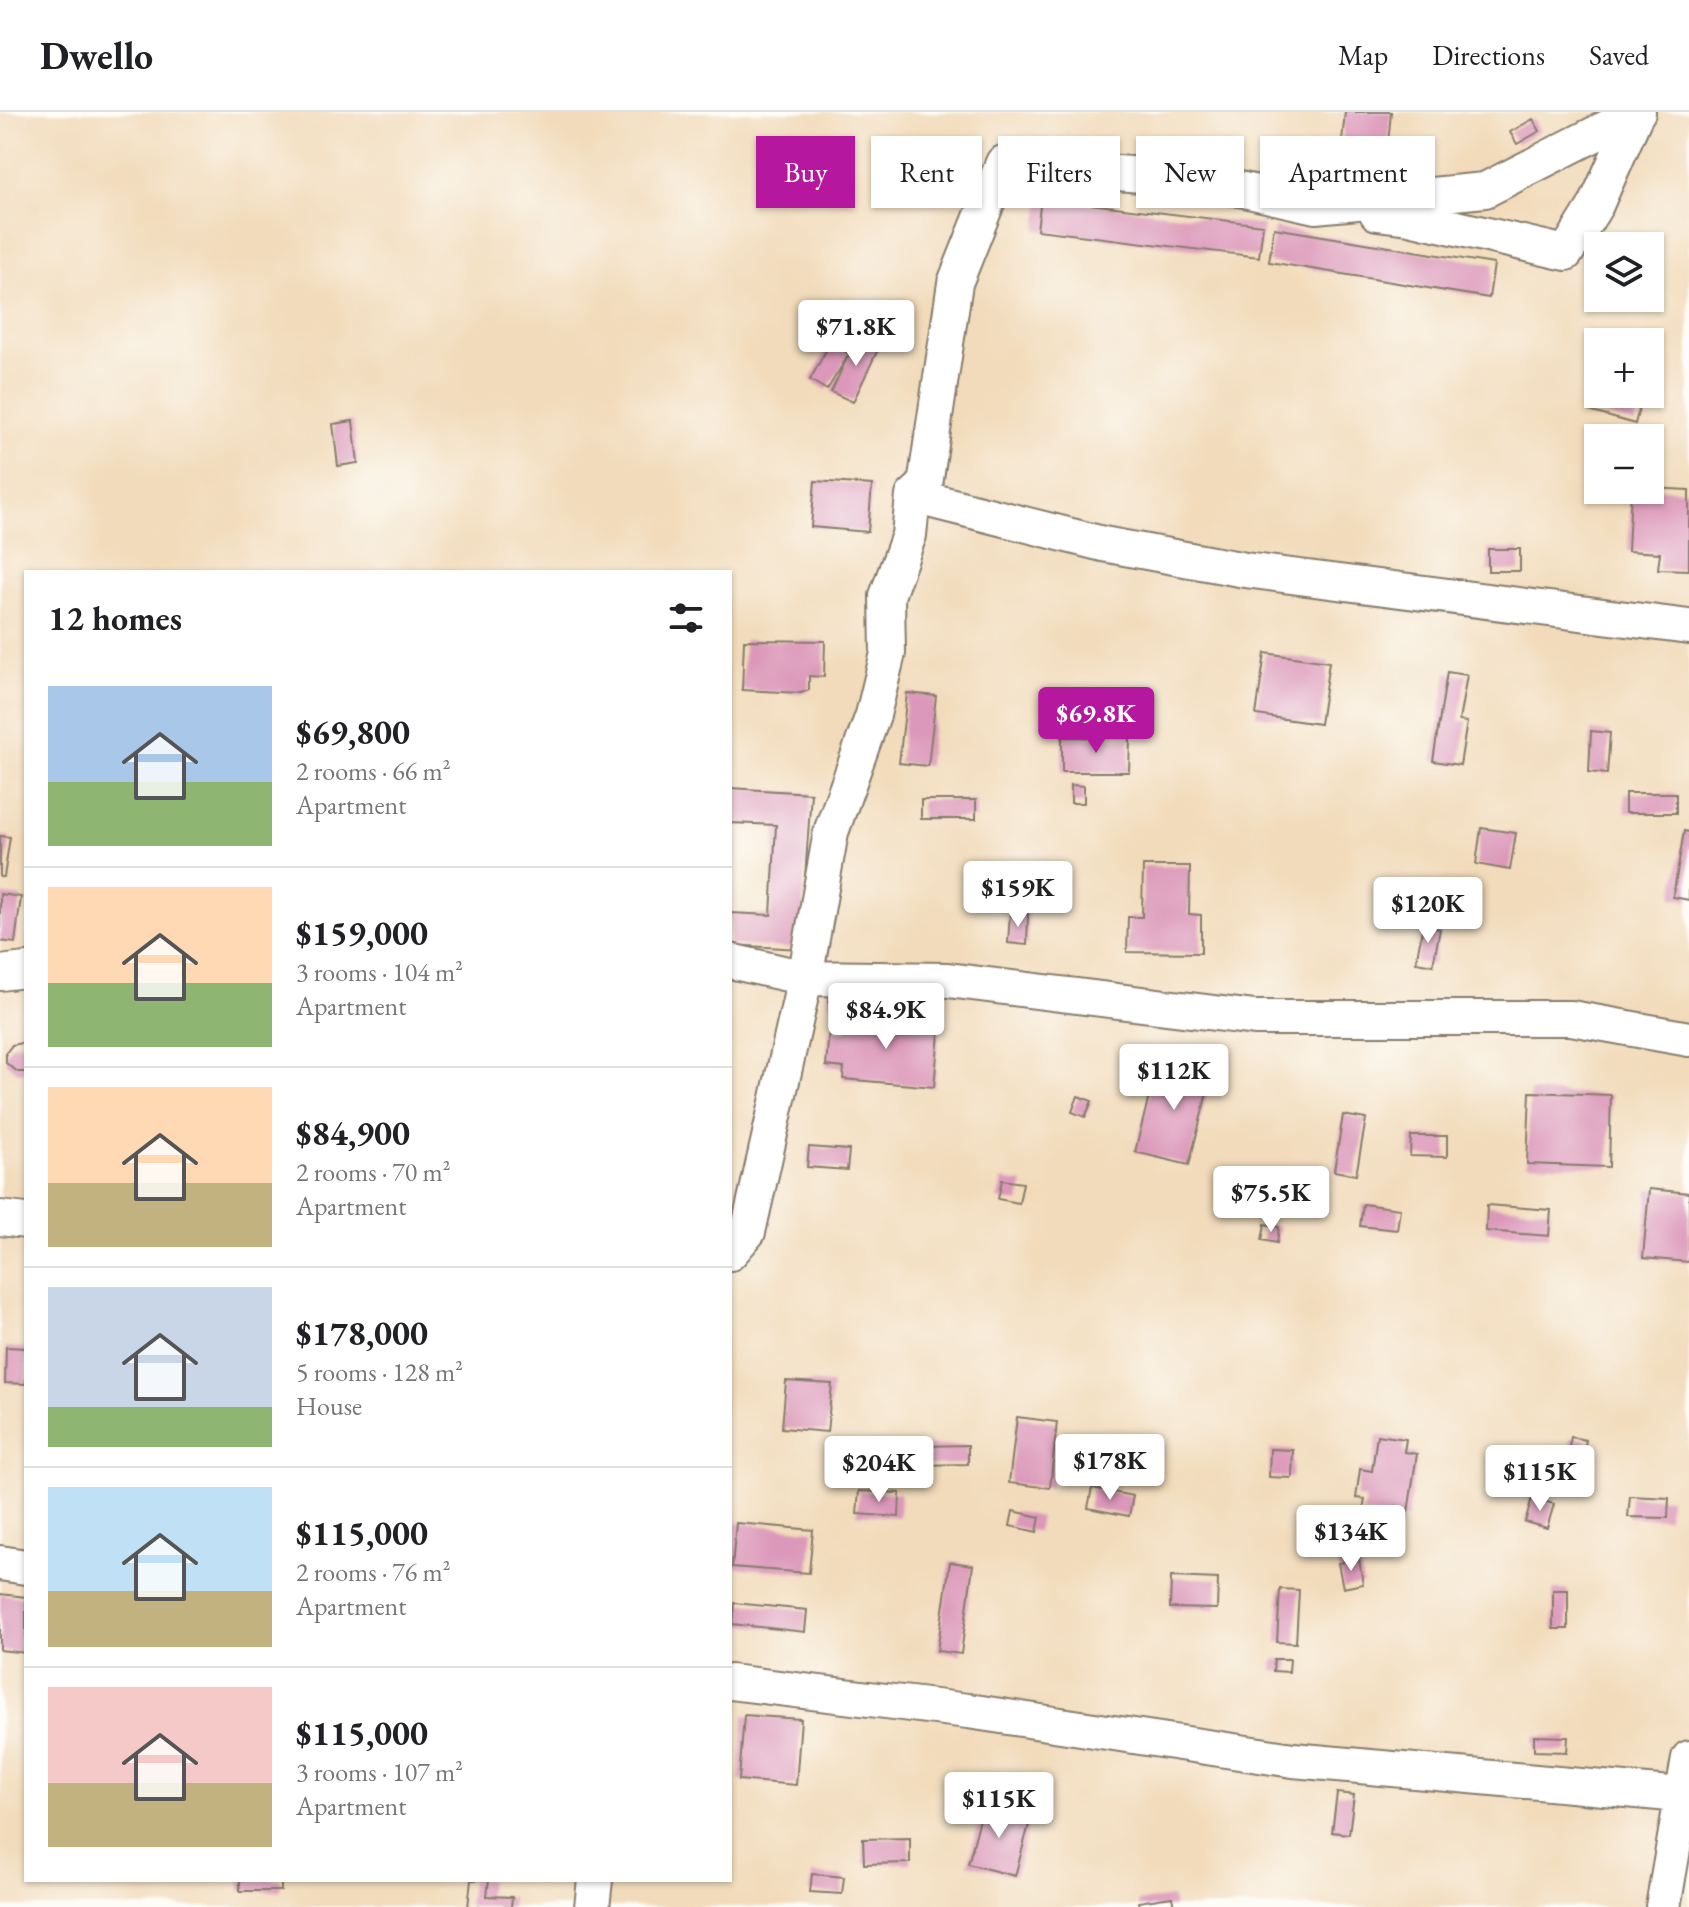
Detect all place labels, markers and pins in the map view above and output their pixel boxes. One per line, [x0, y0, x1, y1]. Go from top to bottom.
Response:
pin: $71.8K [791, 300, 921, 368]
pin: $69.8K [1031, 687, 1161, 755]
pin: $159K [962, 861, 1074, 929]
pin: $120K [1372, 877, 1484, 945]
pin: $84.9K [821, 983, 951, 1051]
pin: $112K [1118, 1044, 1230, 1112]
pin: $75.5K [1206, 1166, 1336, 1234]
pin: $178K [1054, 1434, 1166, 1502]
pin: $204K [823, 1436, 935, 1504]
pin: $115K [1484, 1445, 1596, 1513]
pin: $134K [1295, 1505, 1407, 1573]
pin: $115K [943, 1772, 1055, 1840]

